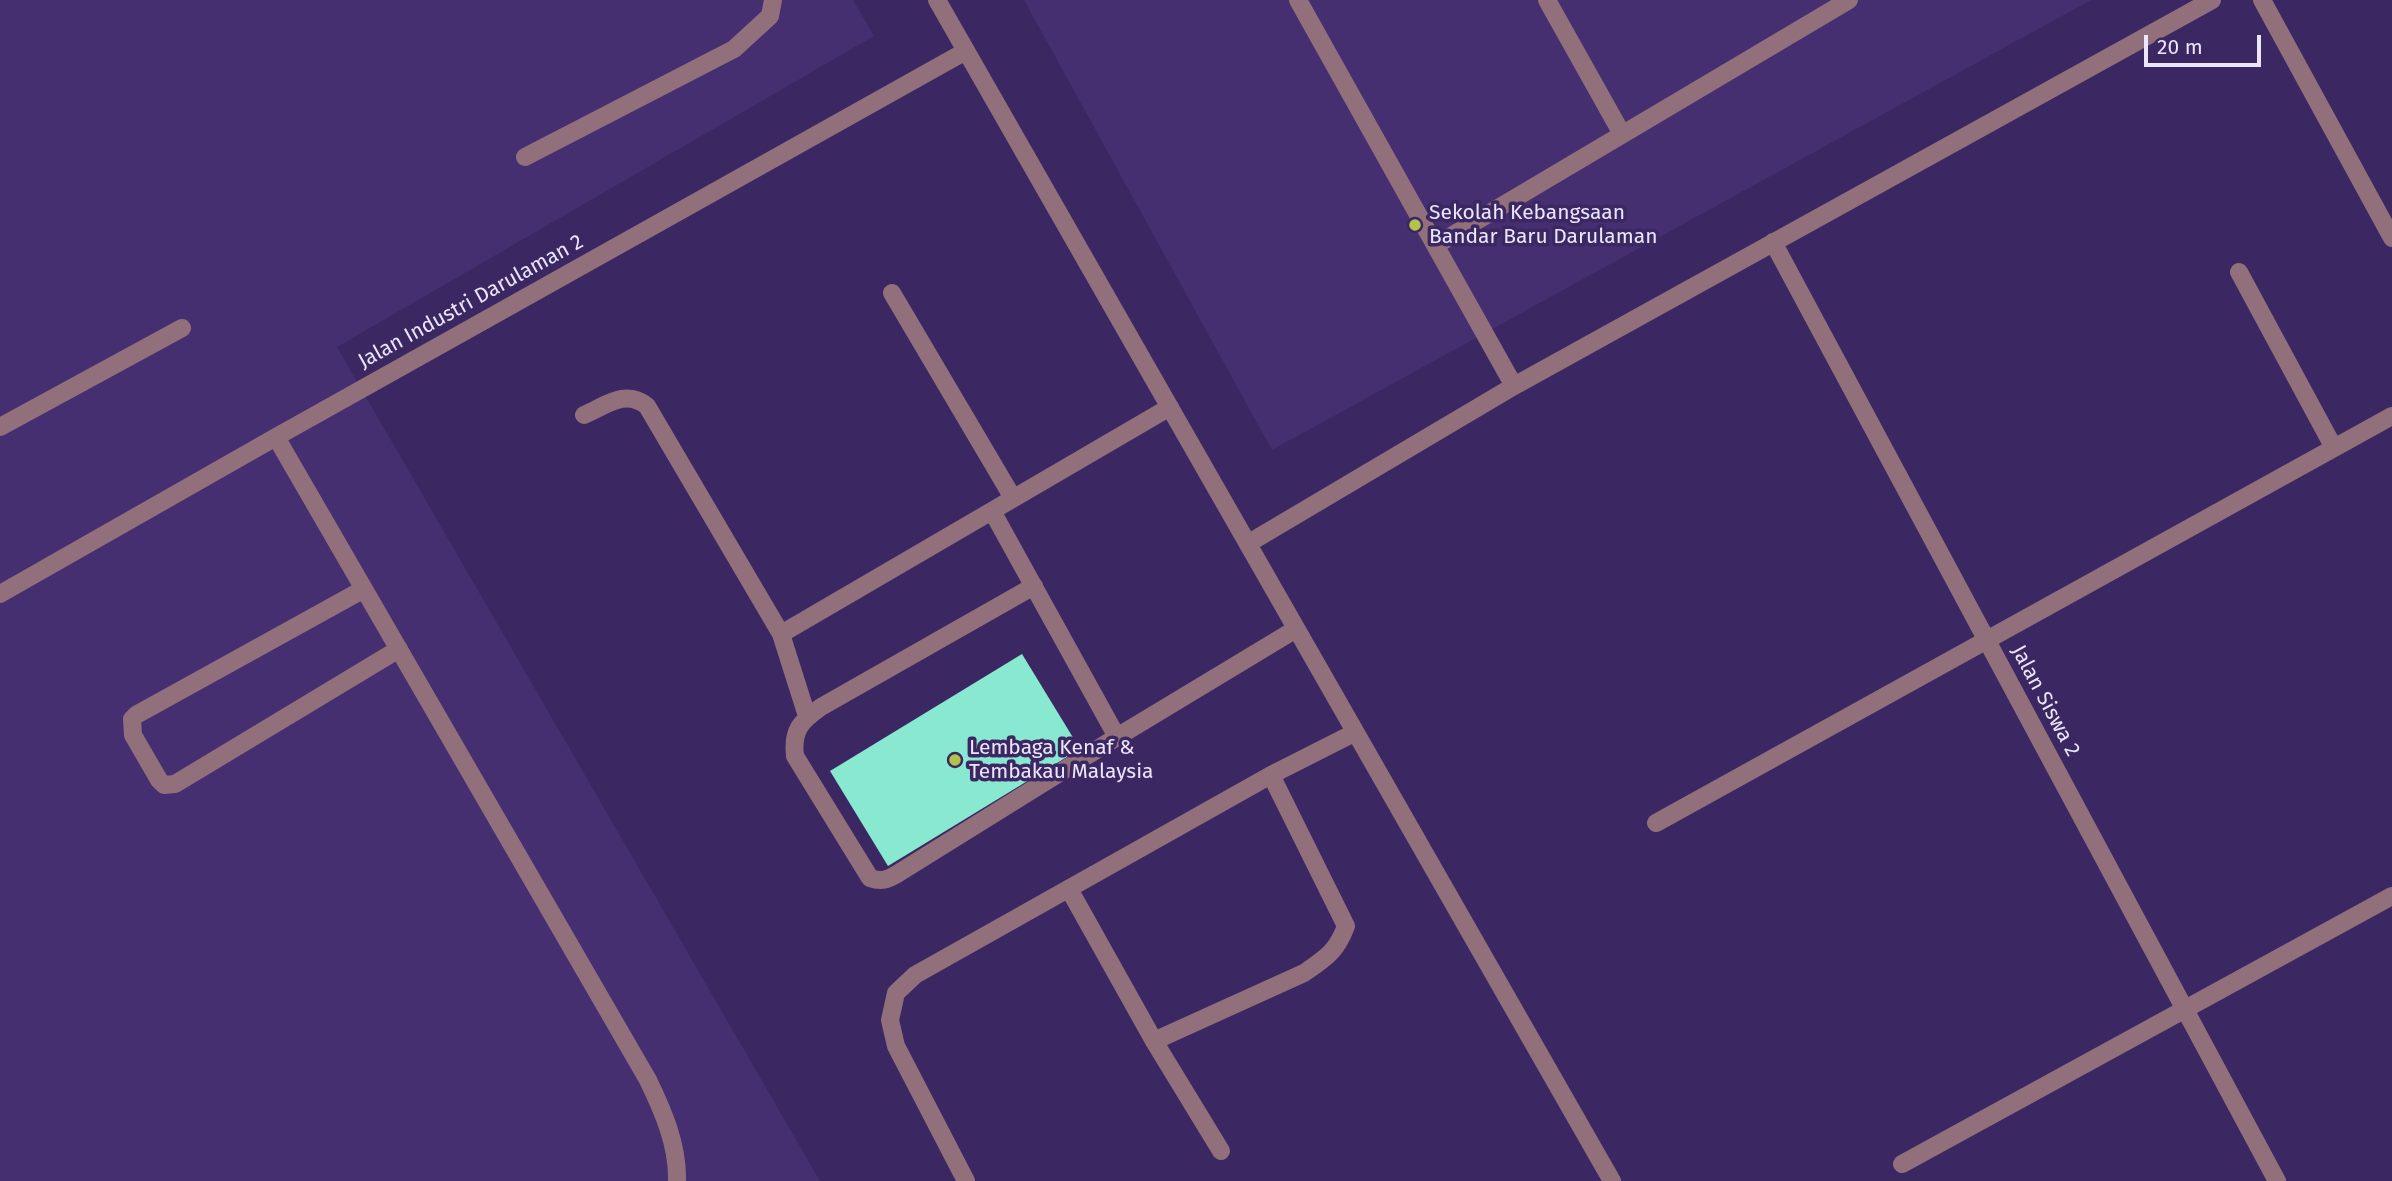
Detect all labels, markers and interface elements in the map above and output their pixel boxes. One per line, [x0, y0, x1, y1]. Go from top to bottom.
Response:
scale bar [2147, 21, 2264, 65]
text: 20 m [2157, 34, 2203, 60]
place label: Sekolah Kebangsaan Bandar Baru Darulaman [1429, 200, 1658, 250]
marker: Sekolah Kebangsaan Bandar Baru Darulaman [1407, 217, 1423, 233]
street label: Jalan Industri Darulaman 2 [354, 230, 588, 374]
street label: Jalan Siswa 2 [2005, 641, 2085, 761]
place label: Lembaga Kenaf & Tembakau Malaysia [969, 735, 1154, 785]
marker: Lembaga Kenaf & Tembakau Malaysia [947, 752, 963, 768]

